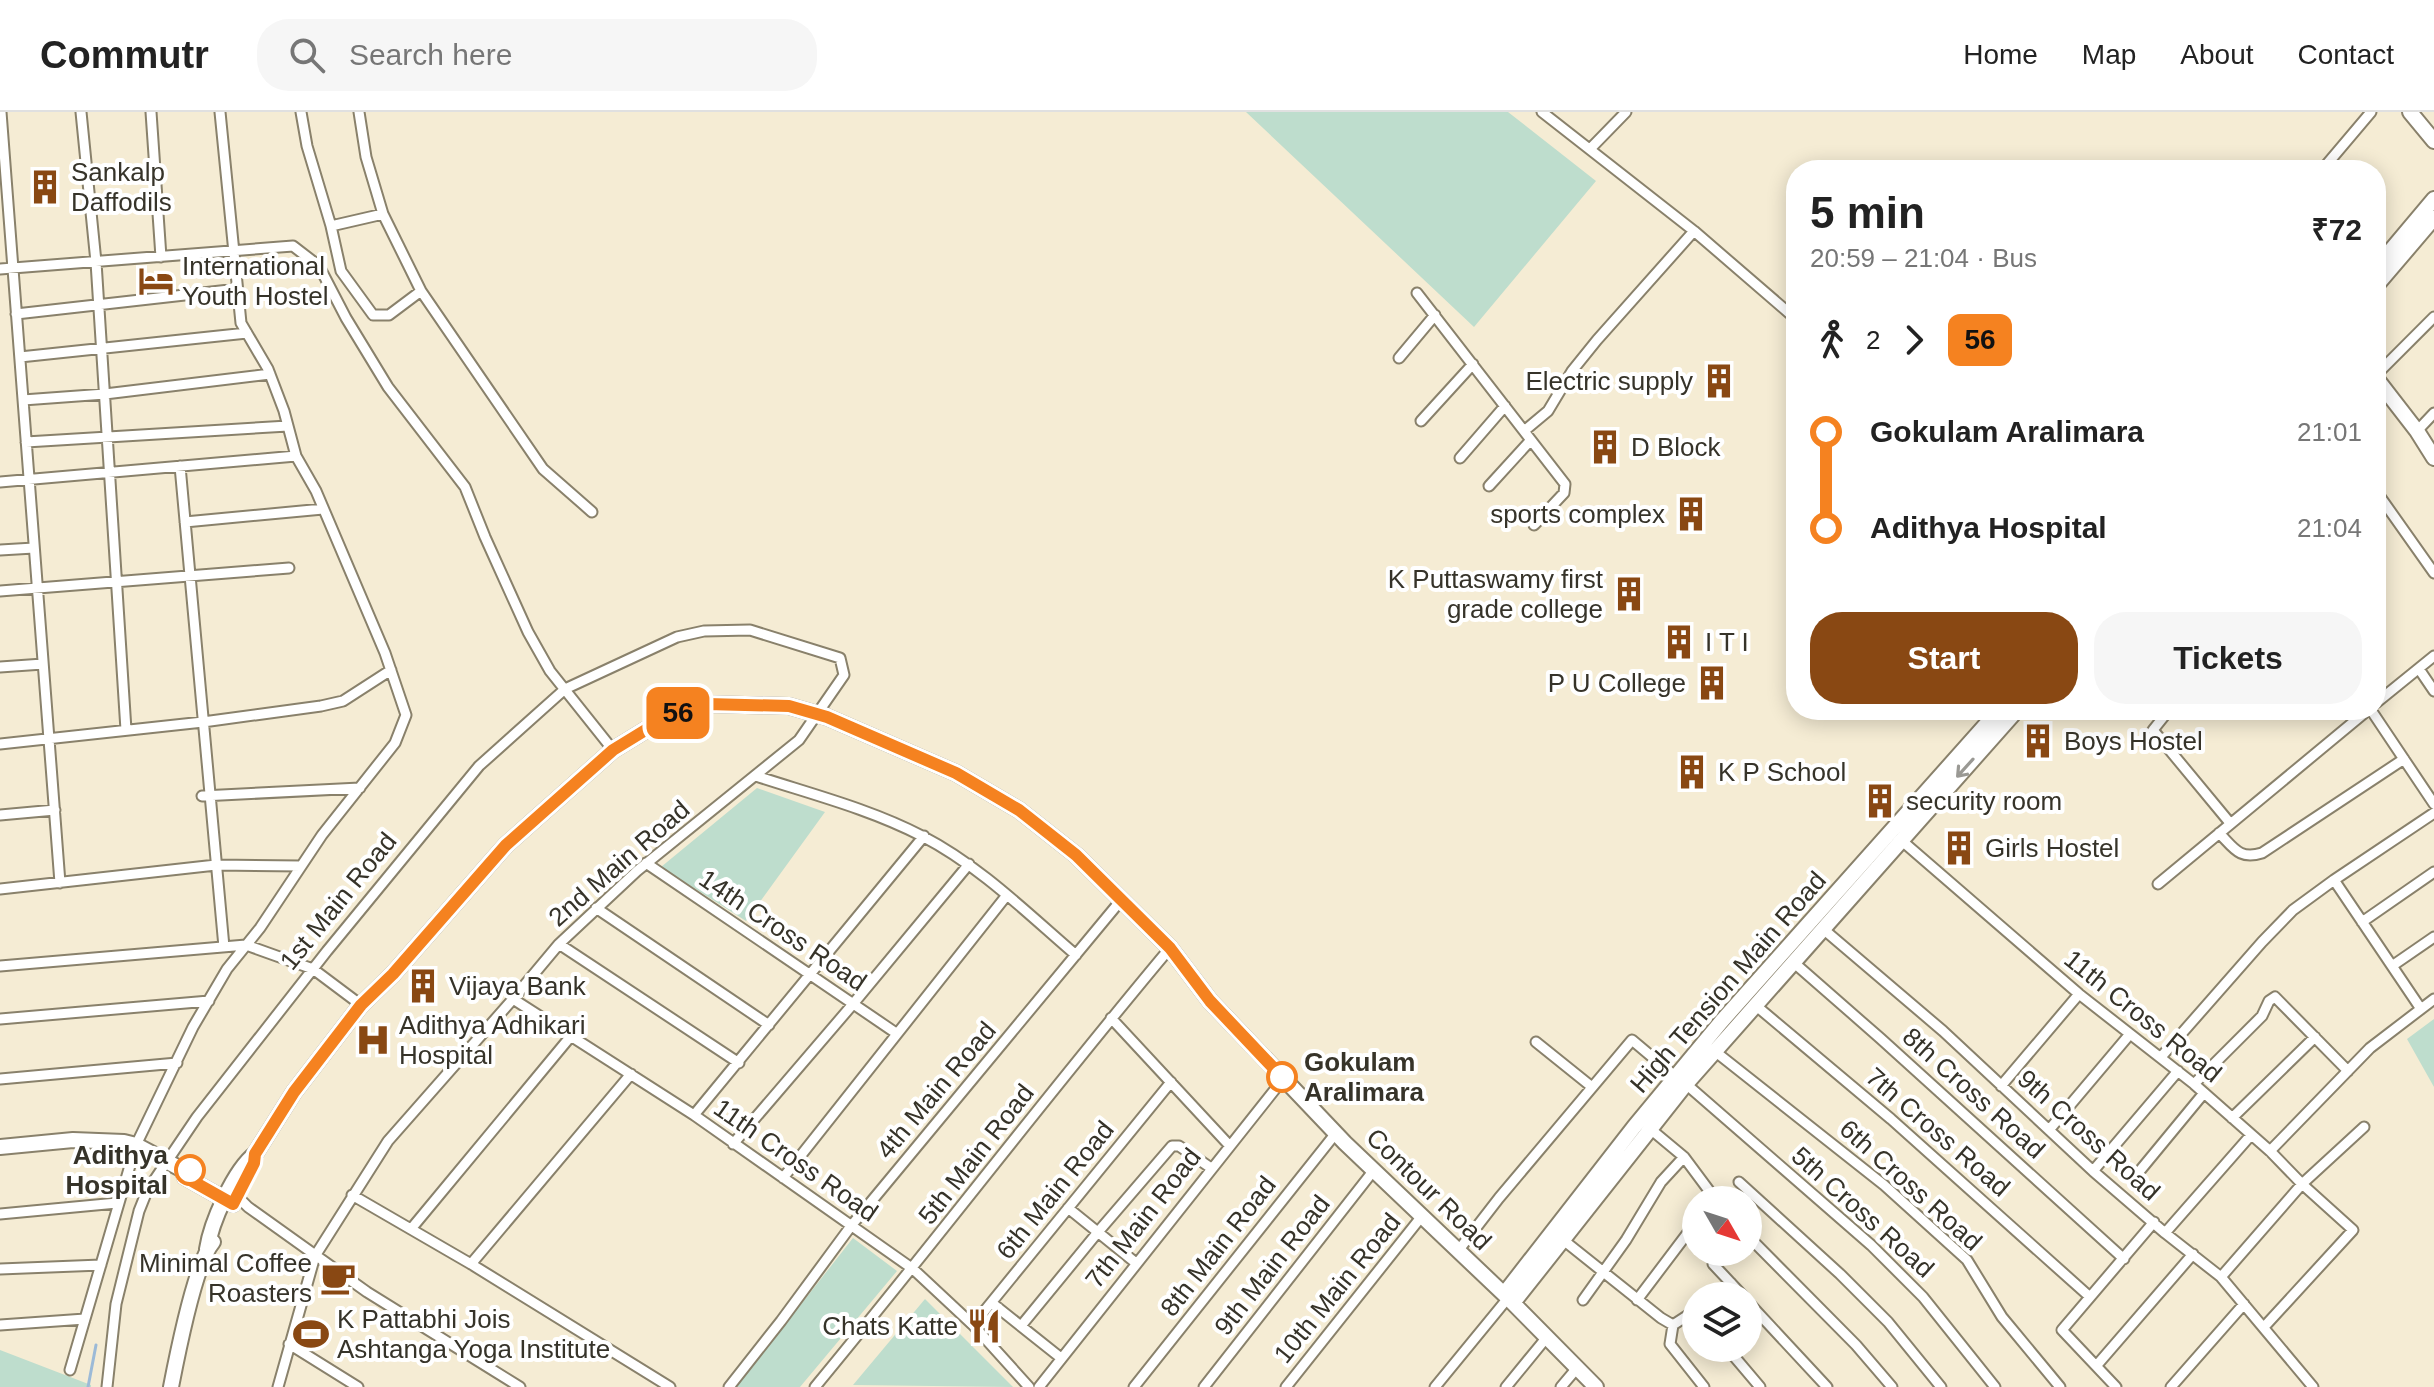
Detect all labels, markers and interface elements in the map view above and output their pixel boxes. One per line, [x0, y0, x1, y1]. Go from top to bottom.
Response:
search box [257, 19, 817, 91]
icon: search [285, 33, 329, 77]
text: Commutr [40, 34, 209, 76]
text: Search here [349, 38, 512, 71]
text: Home [1963, 39, 2038, 70]
text: Map [2082, 39, 2136, 70]
text: About [2180, 39, 2254, 70]
text: Contact [2298, 39, 2394, 70]
place label: Sankalp Daffodils [71, 157, 172, 217]
building icon: Sankalp Daffodils [26, 168, 64, 206]
text: 5 min [1810, 188, 1925, 237]
text: ₹72 [2311, 213, 2362, 246]
text: 20:59 – 21:04 · Bus [1810, 243, 2037, 273]
place label: International Youth Hostel [182, 251, 328, 311]
hotel icon: International Youth Hostel [137, 262, 175, 300]
icon: walk [1810, 318, 1854, 362]
icon: forward [1892, 318, 1936, 362]
text: 56 [1964, 324, 1996, 355]
text: 2 [1866, 325, 1880, 355]
building icon: Electric supply [1700, 362, 1738, 400]
place label: Electric supply [1525, 366, 1693, 396]
text: Gokulam Aralimara [1870, 415, 2144, 448]
text: 21:01 [2297, 417, 2362, 447]
building icon: D Block [1586, 428, 1624, 466]
place label: D Block [1631, 432, 1722, 462]
building icon: sports complex [1672, 495, 1710, 533]
place label: sports complex [1490, 499, 1665, 529]
text: Adithya Hospital [1870, 511, 2107, 544]
text: 21:04 [2297, 513, 2362, 543]
place label: K Puttaswamy first grade college [1388, 564, 1604, 624]
building icon: K Puttaswamy first grade college [1610, 575, 1648, 613]
button: Start [1810, 612, 2078, 704]
button: Tickets [2094, 612, 2362, 704]
building icon: I T I [1660, 623, 1698, 661]
place label: I T I [1705, 627, 1749, 657]
building icon: P U College [1693, 664, 1731, 702]
place label: P U College [1548, 668, 1686, 698]
line badge: 56 [642, 687, 714, 739]
text: 56 [662, 697, 694, 728]
building icon: Boys Hostel [2019, 722, 2057, 760]
place label: Boys Hostel [2064, 726, 2203, 756]
building icon: K P School [1673, 753, 1711, 791]
place label: K P School [1718, 757, 1846, 787]
one-way arrow [1957, 758, 1975, 778]
building icon: security room [1861, 782, 1899, 820]
place label: security room [1906, 786, 2062, 816]
street label: 2nd Main Road [543, 794, 695, 932]
street label: 1st Main Road [274, 826, 402, 976]
building icon: Girls Hostel [1940, 829, 1978, 867]
place label: Girls Hostel [1985, 833, 2119, 863]
street label: 14th Cross Road [694, 863, 872, 997]
street label: High Tension Main Road [1624, 865, 1832, 1099]
street label: 11th Cross Road [2058, 944, 2228, 1088]
building icon: Vijaya Bank [404, 967, 442, 1005]
place label: Vijaya Bank [449, 971, 587, 1001]
place label: Adithya Adhikari Hospital [399, 1010, 585, 1070]
street label: 4th Main Road [870, 1016, 1002, 1164]
hospital icon: Adithya Adhikari Hospital [354, 1021, 392, 1059]
street label: 8th Cross Road [1897, 1021, 2051, 1165]
place label: Gokulam Aralimara [1304, 1047, 1424, 1107]
street label: 7th Cross Road [1860, 1061, 2016, 1203]
marker: Gokulam Aralimara [1267, 1062, 1297, 1092]
street label: 9th Cross Road [2012, 1063, 2166, 1207]
street label: 5th Main Road [912, 1078, 1040, 1230]
street label: 11th Cross Road [708, 1092, 884, 1228]
street label: 6th Cross Road [1834, 1113, 1988, 1257]
street label: 6th Main Road [990, 1115, 1120, 1265]
street label: Contour Road [1360, 1122, 1498, 1256]
place label: Adithya Hospital [65, 1140, 169, 1200]
street label: 5th Cross Road [1786, 1140, 1940, 1284]
street label: 7th Main Road [1079, 1142, 1207, 1294]
marker: Adithya Hospital [175, 1155, 205, 1185]
street label: 8th Main Road [1154, 1170, 1282, 1322]
north arrow [1682, 1186, 1762, 1266]
map controls [1682, 1186, 1762, 1362]
street label: 9th Main Road [1208, 1189, 1336, 1341]
street label: 10th Main Road [1268, 1207, 1406, 1369]
place label: Minimal Coffee Roasters [139, 1248, 312, 1308]
cafe icon: Minimal Coffee Roasters [319, 1259, 357, 1297]
button: layers [1682, 1282, 1762, 1362]
place label: K Pattabhi Jois Ashtanga Yoga Institute [337, 1304, 610, 1364]
restaurant icon: Chats Katte [965, 1307, 1003, 1345]
place label: Chats Katte [822, 1311, 958, 1341]
sports icon: K Pattabhi Jois Ashtanga Yoga Institute [292, 1315, 330, 1353]

